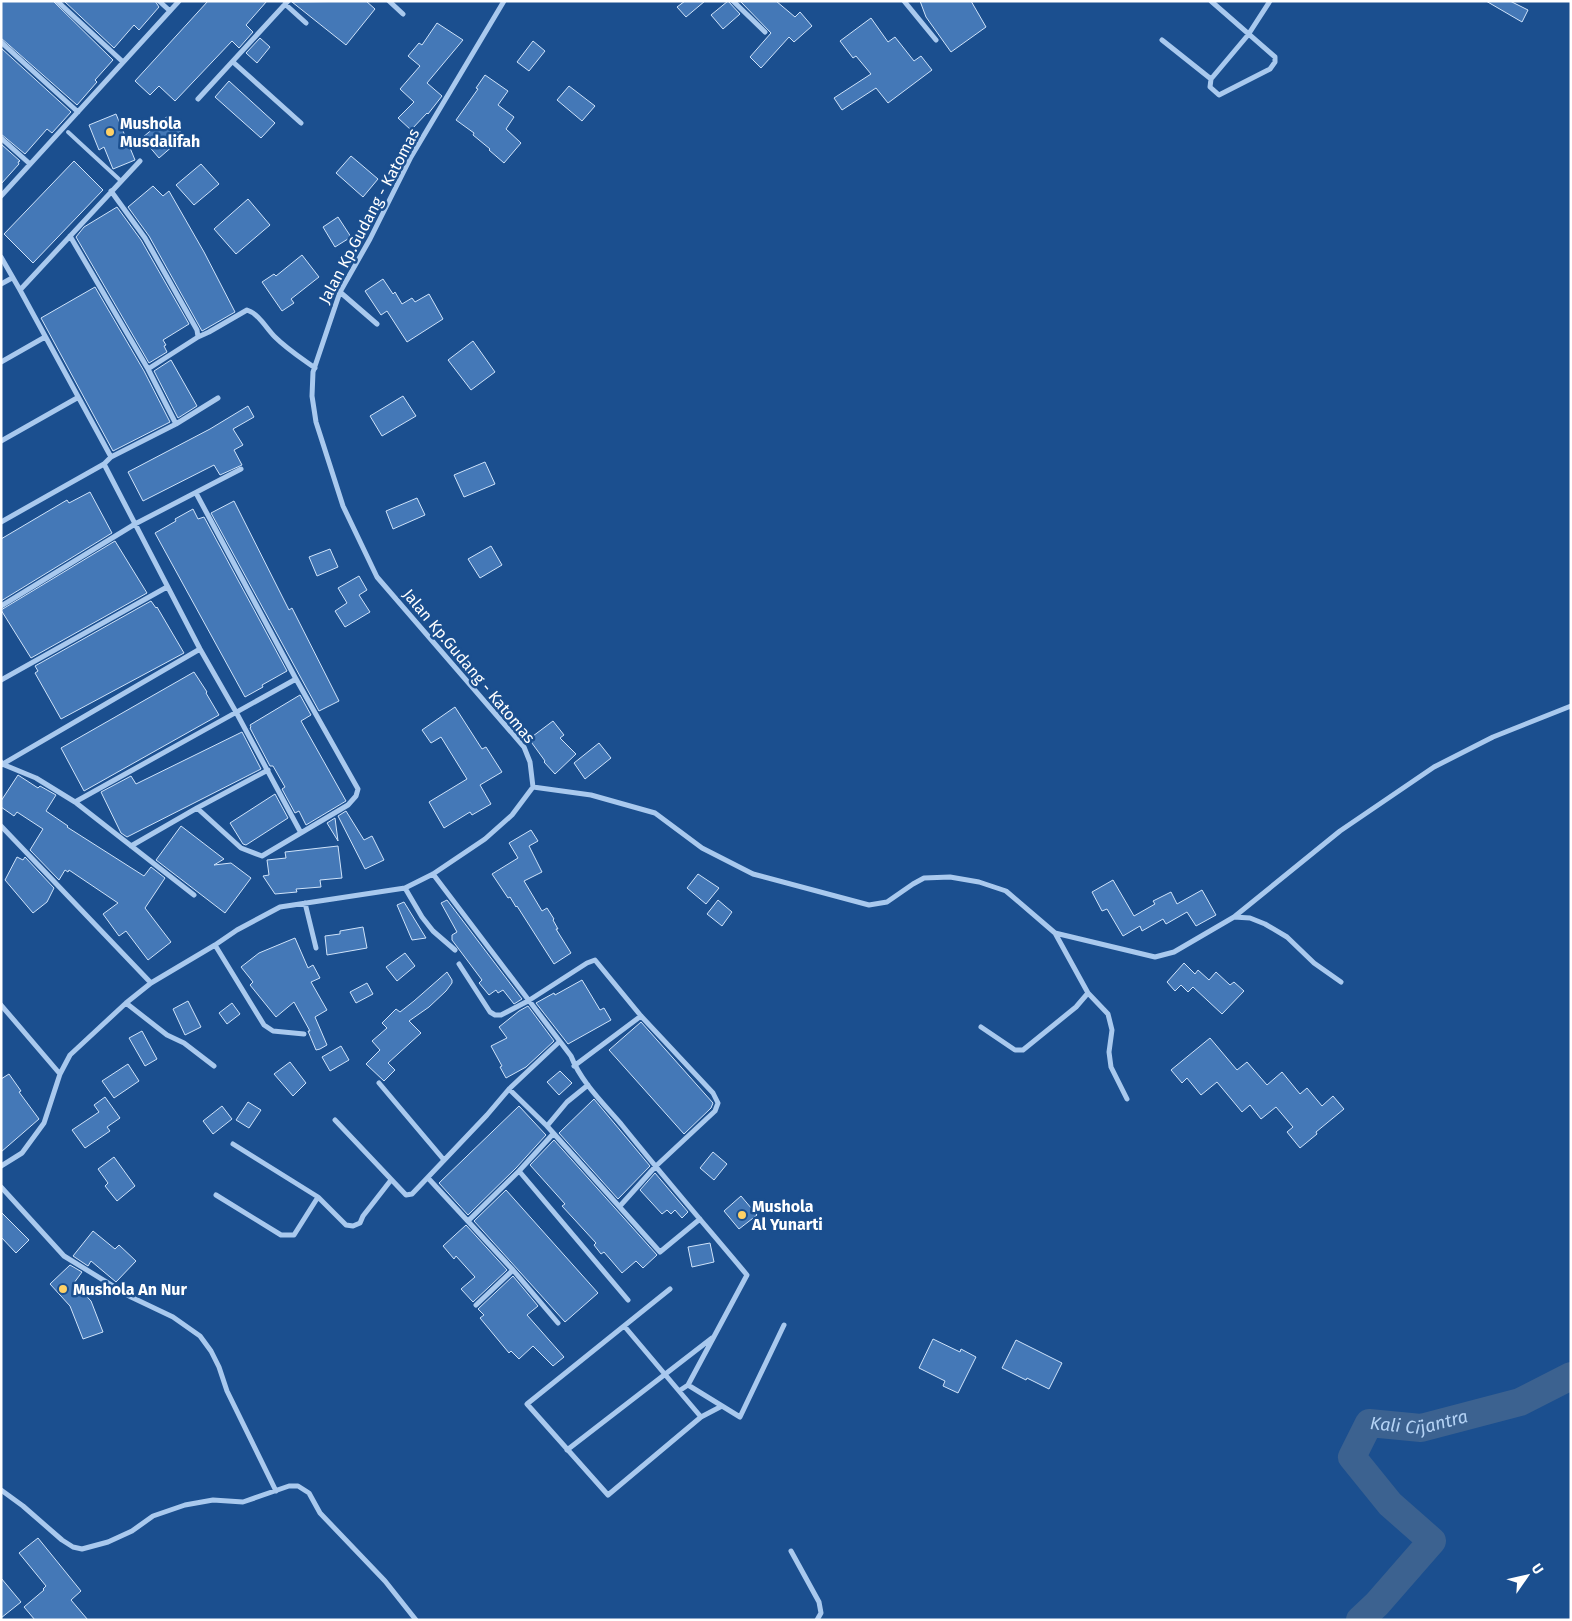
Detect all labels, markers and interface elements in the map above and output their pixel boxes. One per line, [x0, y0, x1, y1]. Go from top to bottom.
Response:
place label: Mushola Musdalifah [120, 114, 200, 151]
street label: Jalan Kp.Gudang - Katomas [315, 125, 423, 307]
marker: Mushola Musdalifah [104, 126, 116, 138]
street label: Jalan Kp.Gudang - Katomas [399, 585, 539, 747]
place label: Mushola Al Yunarti [751, 1197, 823, 1234]
marker: Mushola Al Yunarti [736, 1209, 748, 1221]
place label: Mushola An Nur [73, 1280, 187, 1299]
marker: Mushola An Nur [57, 1283, 69, 1295]
water label: Kali Cijantra [1369, 1405, 1470, 1439]
north arrow [1502, 1551, 1552, 1601]
text: U [1528, 1560, 1547, 1578]

